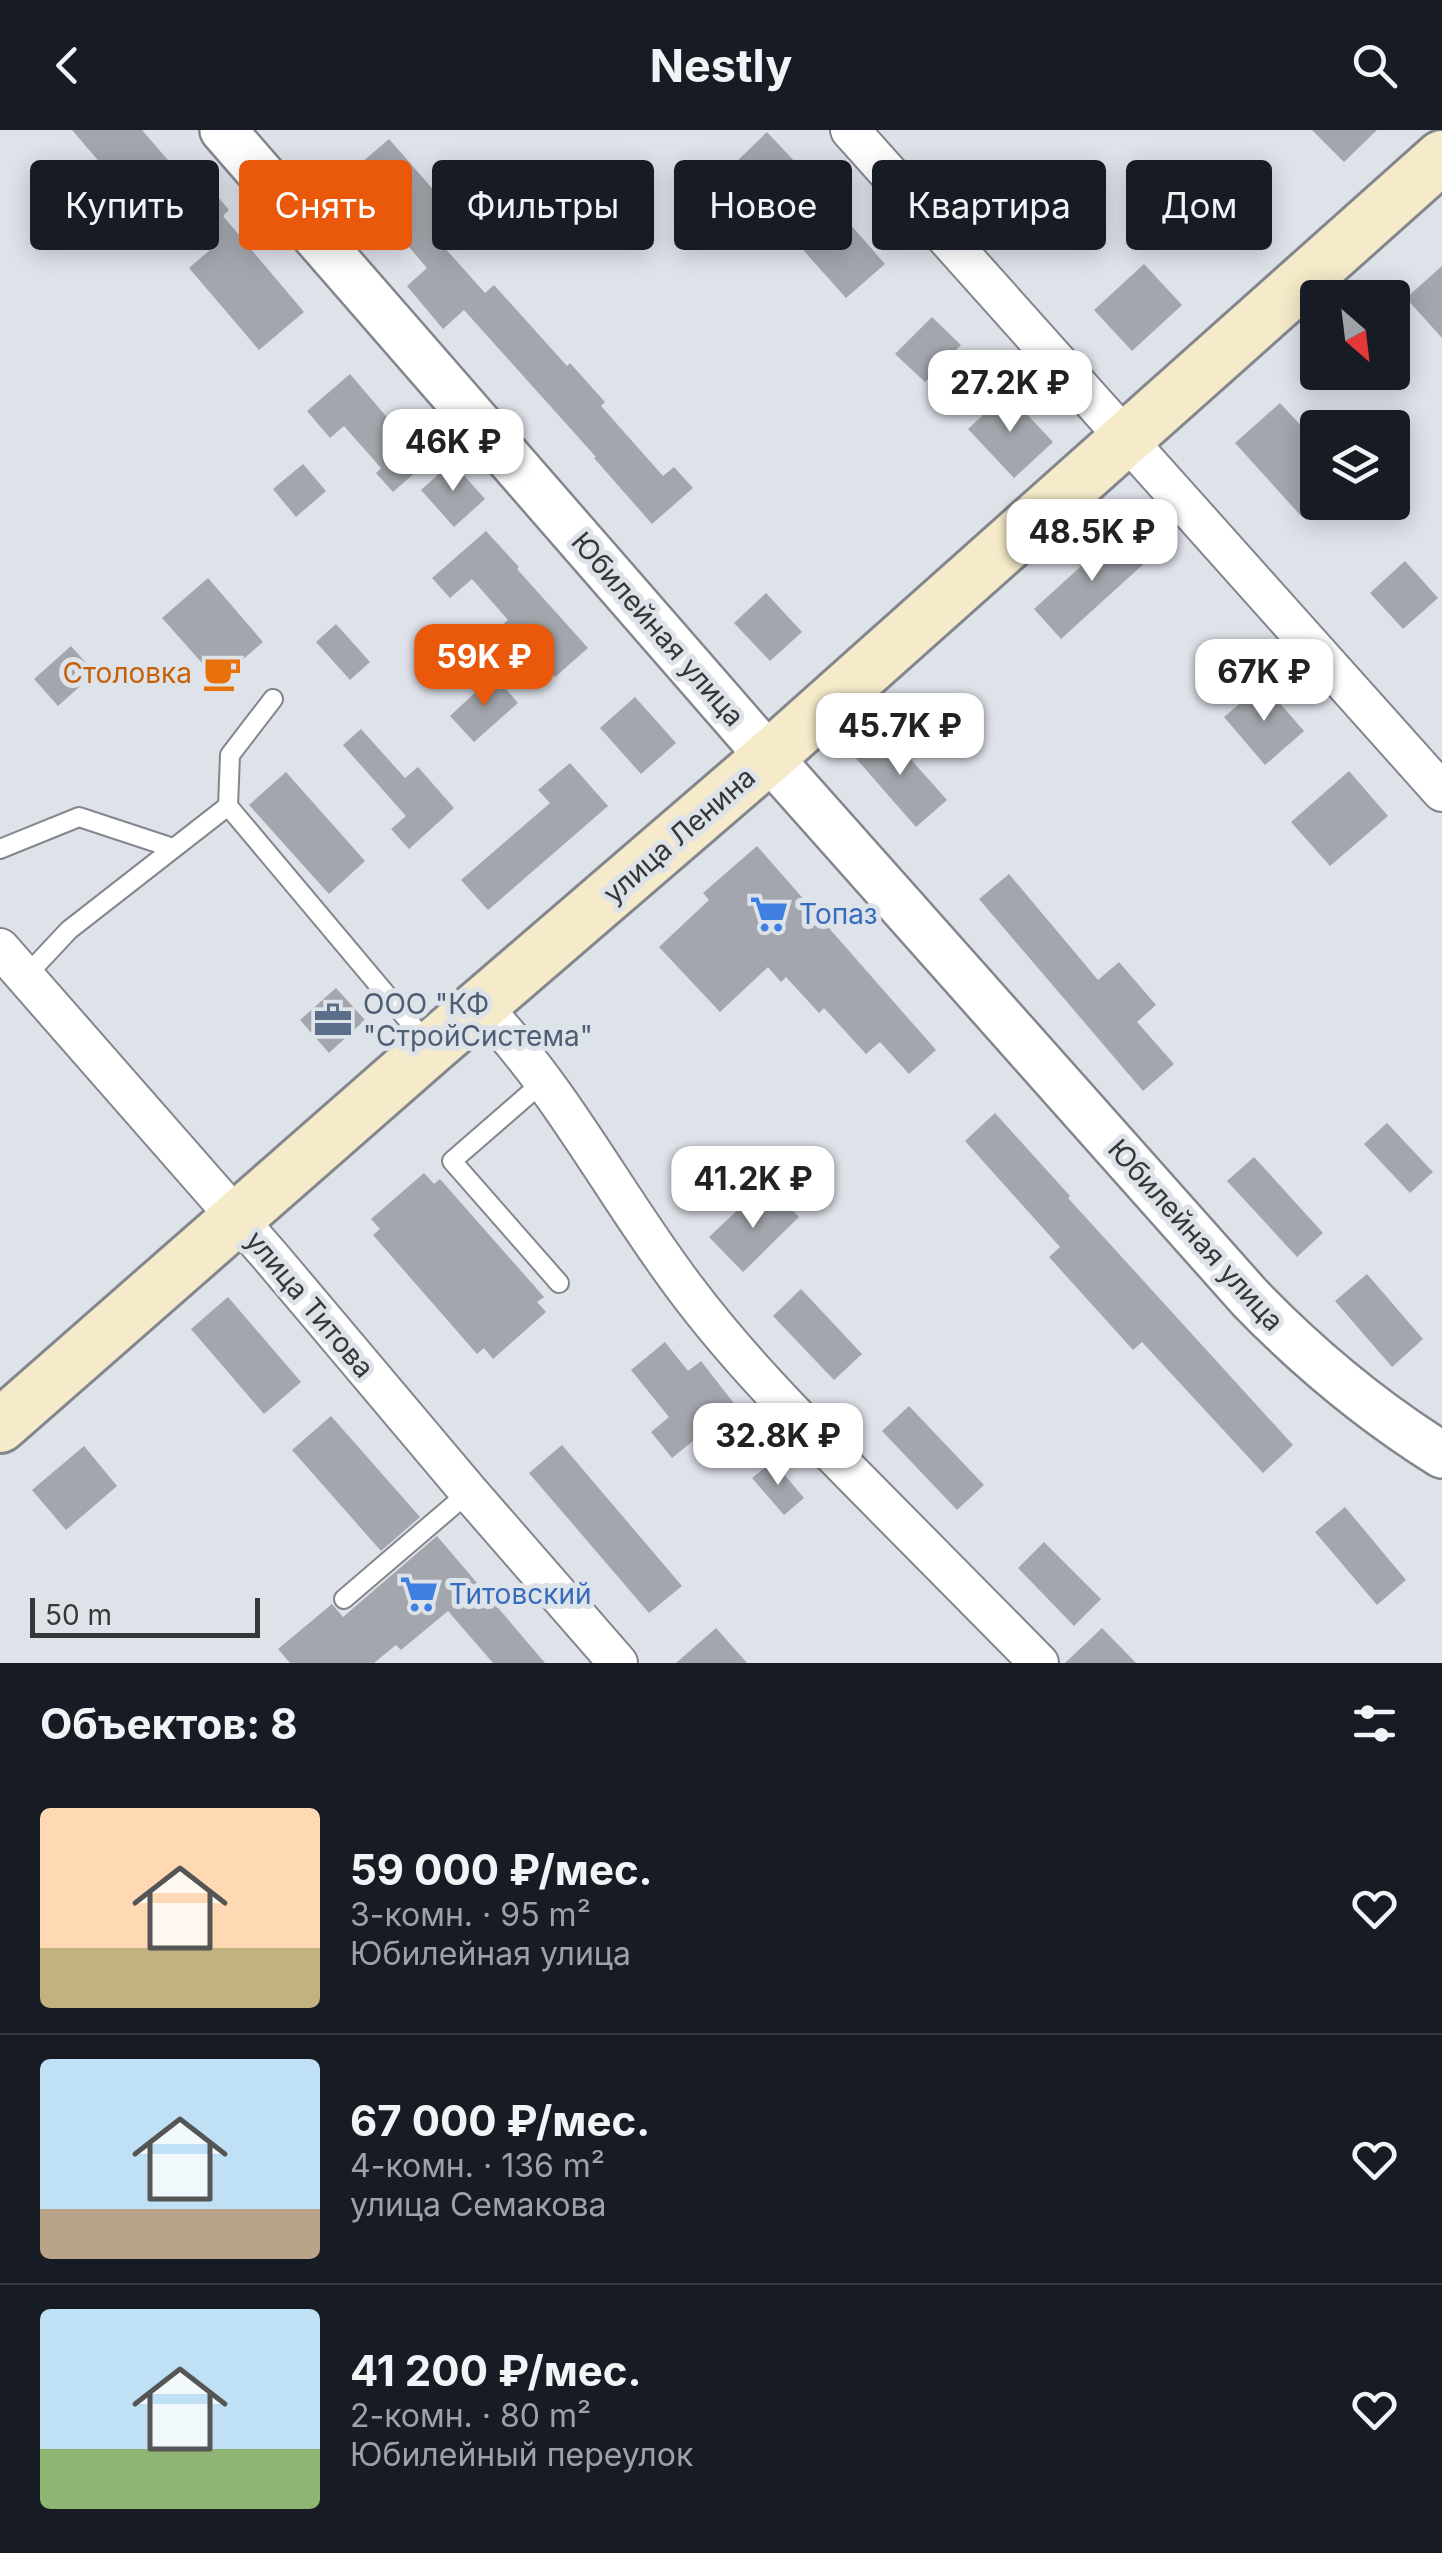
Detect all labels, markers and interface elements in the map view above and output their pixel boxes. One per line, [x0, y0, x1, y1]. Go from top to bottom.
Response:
icon: back [40, 38, 95, 93]
text: Nestly [650, 38, 792, 93]
icon: search [1347, 38, 1402, 93]
chip: Купить [30, 160, 219, 250]
chip: Снять [239, 160, 412, 250]
chip: Фильтры [432, 160, 654, 250]
chip: Новое [674, 160, 852, 250]
chip: Квартира [872, 160, 1106, 250]
chip: Дом [1126, 160, 1272, 250]
north arrow [1300, 280, 1410, 390]
map controls [1300, 280, 1410, 520]
pin: 27.2K ₽ [918, 350, 1102, 435]
text: 27.2K ₽ [950, 363, 1070, 402]
pin: 46K ₽ [383, 409, 523, 494]
button: layers [1300, 410, 1410, 520]
text: 46K ₽ [405, 422, 501, 461]
pin: 48.5K ₽ [1000, 499, 1184, 584]
text: 48.5K ₽ [1028, 512, 1156, 551]
street label: Юбилейная улица [565, 525, 751, 733]
pin: 59K ₽ [414, 624, 554, 709]
text: 59K ₽ [436, 637, 532, 676]
pin: 67K ₽ [1194, 639, 1334, 724]
cafe icon: Столовка [201, 652, 243, 694]
text: 67K ₽ [1217, 652, 1311, 691]
place label: Столовка [63, 656, 192, 690]
pin: 45.7K ₽ [808, 693, 992, 778]
text: 45.7K ₽ [838, 706, 962, 745]
street label: улица Ленина [596, 760, 762, 910]
supermarket icon: Топаз [748, 893, 790, 935]
place label: Топаз [799, 897, 878, 931]
place label: ООО "КФ "СтройСистема" [363, 987, 593, 1053]
office icon: ООО "КФ "СтройСистема" [312, 999, 354, 1041]
street label: Юбилейная улица [1101, 1132, 1291, 1338]
pin: 41.2K ₽ [661, 1146, 845, 1231]
text: 41.2K ₽ [693, 1159, 813, 1198]
street label: улица Титова [239, 1224, 381, 1384]
pin: 32.8K ₽ [686, 1403, 870, 1488]
text: 32.8K ₽ [715, 1416, 841, 1455]
supermarket icon: Титовский [398, 1573, 440, 1615]
place label: Титовский [449, 1577, 592, 1611]
scale bar [30, 1593, 260, 1638]
text: 50 m [45, 1598, 112, 1632]
icon: filters [1347, 1696, 1402, 1751]
text: Объектов: 8 [40, 1698, 298, 1749]
text: 59 000 ₽/мес. [350, 1844, 653, 1895]
icon: home [120, 1848, 240, 1968]
icon: heart [1347, 1881, 1402, 1936]
text: 3-комн. · 95 m² [350, 1895, 591, 1934]
text: Юбилейная улица [350, 1934, 631, 1973]
text: 67 000 ₽/мес. [350, 2095, 650, 2146]
icon: home [120, 2099, 240, 2219]
icon: heart [1347, 2132, 1402, 2187]
text: 4-комн. · 136 m² [350, 2146, 605, 2185]
text: улица Семакова [350, 2185, 606, 2224]
text: 41 200 ₽/мес. [350, 2345, 642, 2396]
icon: home [120, 2349, 240, 2469]
icon: heart [1347, 2382, 1402, 2437]
text: 2-комн. · 80 m² [350, 2396, 591, 2435]
text: Юбилейный переулок [350, 2435, 693, 2474]

